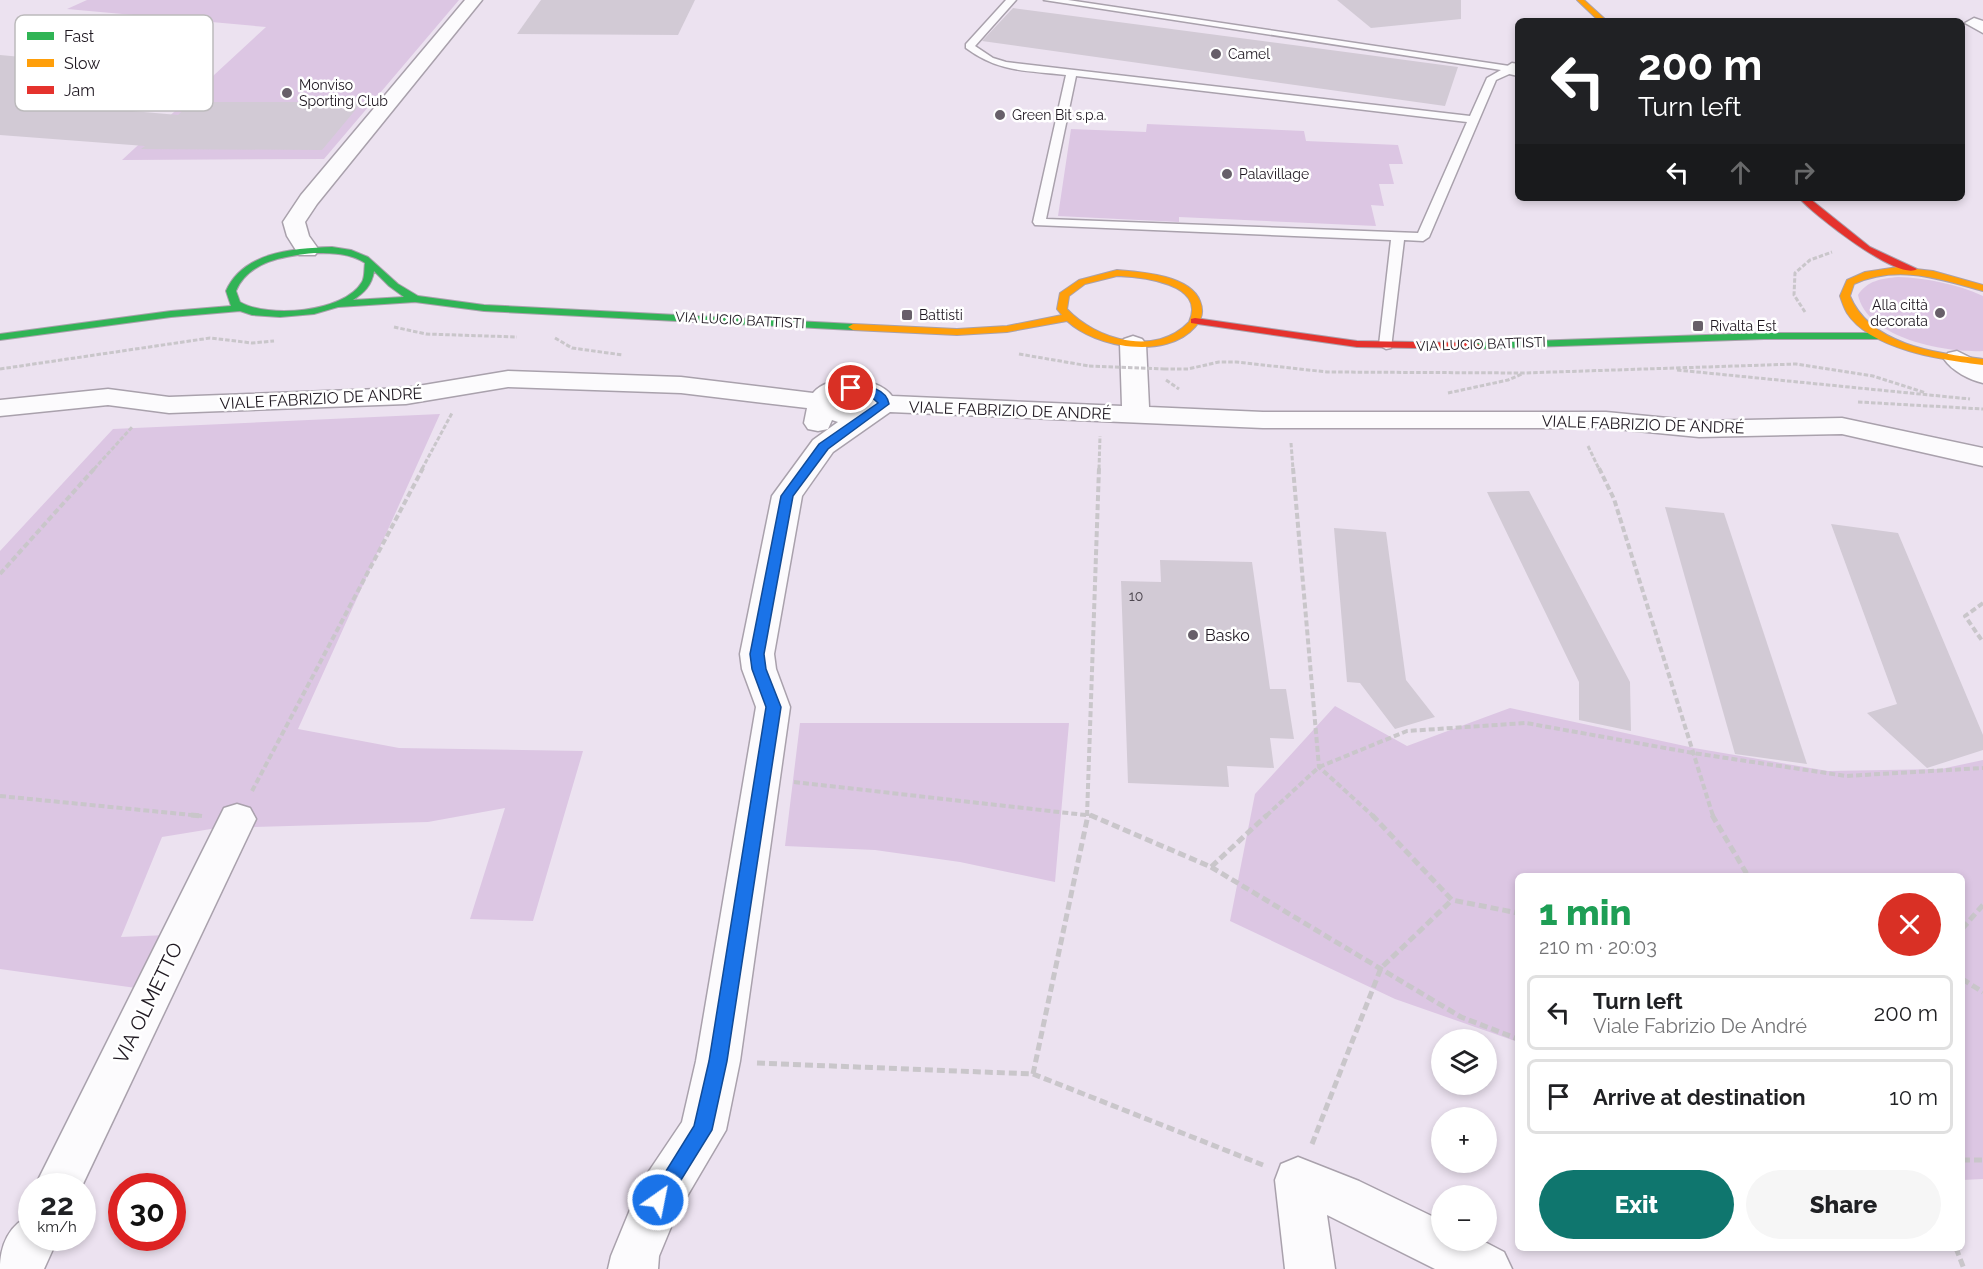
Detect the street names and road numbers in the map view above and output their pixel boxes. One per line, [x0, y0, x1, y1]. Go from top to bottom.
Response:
street label: VIA LUCIO BATTISTI [675, 309, 805, 331]
street label: VIA LUCIO BATTISTI [1416, 334, 1546, 354]
street label: VIALE FABRIZIO DE ANDRÉ [219, 383, 423, 413]
street label: VIALE FABRIZIO DE ANDRÉ [908, 396, 1112, 424]
street label: VIALE FABRIZIO DE ANDRÉ [1541, 410, 1745, 438]
street label: VIA OLMETTO [108, 938, 188, 1068]

